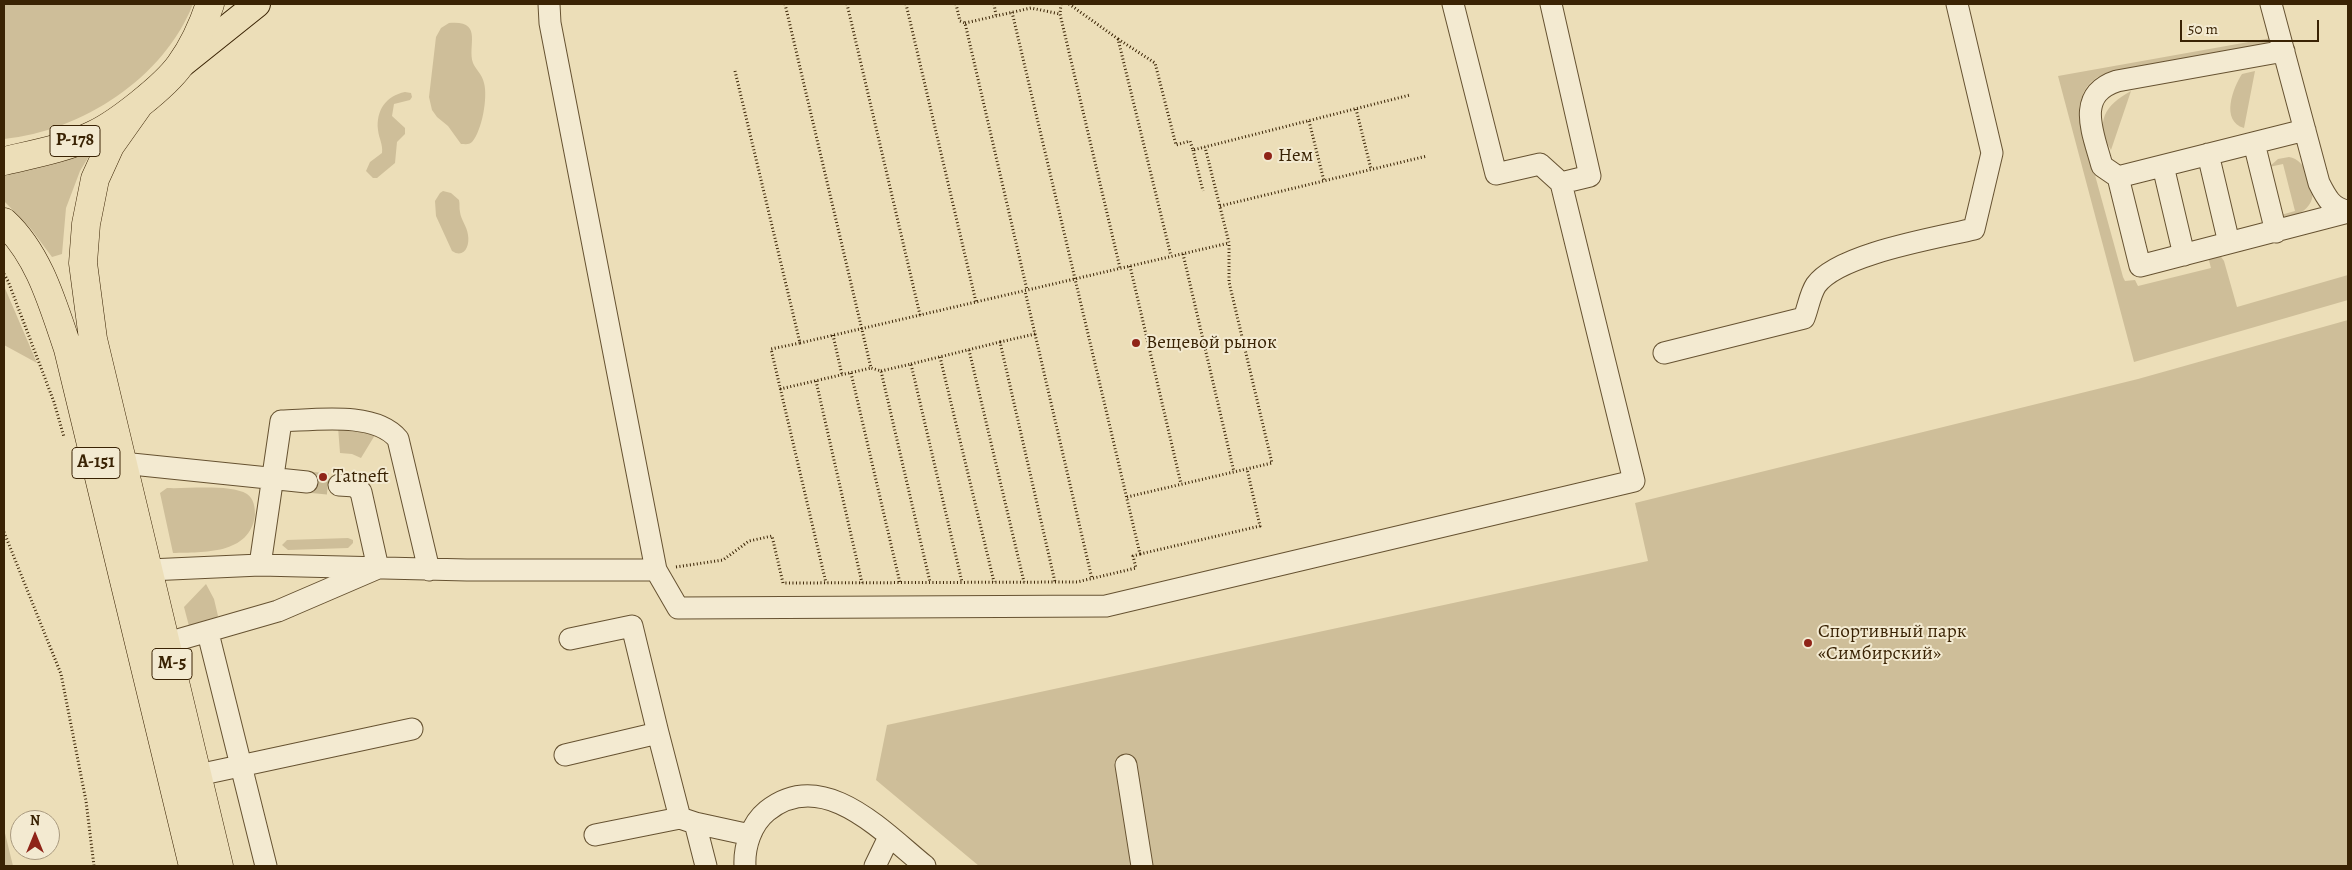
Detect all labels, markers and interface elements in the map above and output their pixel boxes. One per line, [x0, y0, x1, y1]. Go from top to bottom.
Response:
scale bar [2182, 10, 2321, 42]
text: 50 m [2188, 19, 2218, 39]
road number: Р-178 [50, 125, 100, 156]
place label: Нем [1278, 145, 1313, 167]
marker: Нем [1262, 150, 1274, 162]
place label: Вещевой рынок [1146, 332, 1277, 354]
marker: Вещевой рынок [1130, 337, 1142, 349]
road number: А-151 [72, 448, 120, 478]
place label: Tatneft [333, 466, 389, 488]
marker: Tatneft [317, 471, 329, 483]
place label: Спортивный парк «Симбирский» [1818, 621, 1967, 665]
marker: Спортивный парк «Симбирский» [1802, 637, 1814, 649]
road number: М-5 [152, 649, 192, 680]
north arrow [10, 810, 60, 860]
text: N [30, 811, 40, 830]

